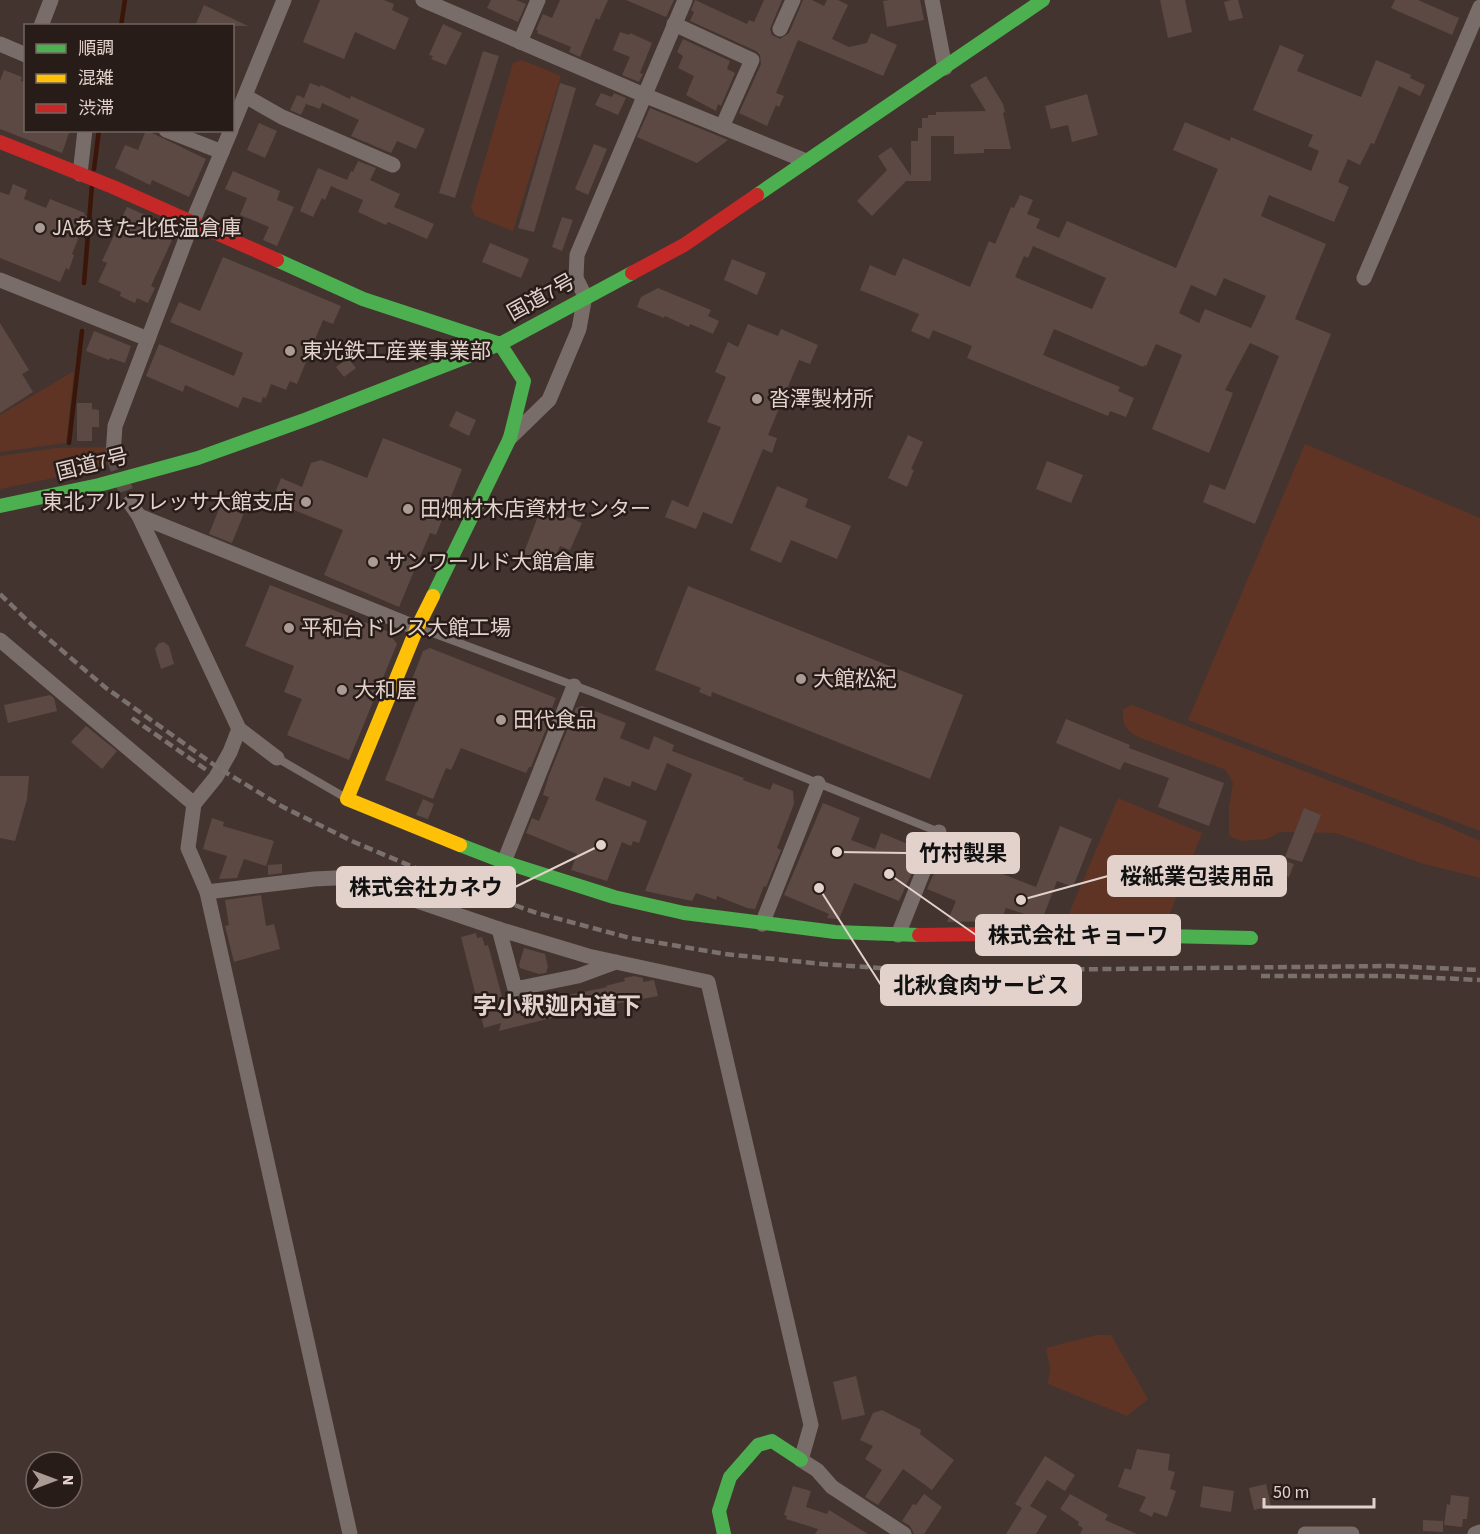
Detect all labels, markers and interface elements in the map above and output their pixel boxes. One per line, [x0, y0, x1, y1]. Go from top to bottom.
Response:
legend [24, 24, 234, 132]
text: 順調 [78, 36, 114, 61]
text: 混雑 [78, 66, 114, 91]
text: 渋滞 [78, 96, 114, 121]
place label: JAあきた北低温倉庫 [52, 213, 241, 243]
marker: JAあきた北低温倉庫 [33, 221, 47, 235]
street label: 国道7号 [502, 266, 580, 328]
place label: 東光鉄工産業事業部 [302, 336, 491, 366]
marker: 東光鉄工産業事業部 [283, 344, 297, 358]
place label: 沓澤製材所 [769, 384, 874, 414]
marker: 沓澤製材所 [750, 392, 764, 406]
street label: 国道7号 [53, 441, 131, 487]
place label: 東北アルフレッサ大館支店 [42, 487, 294, 517]
place label: 田畑材木店資材センター [420, 494, 651, 524]
marker: 東北アルフレッサ大館支店 [299, 495, 313, 509]
marker: 田畑材木店資材センター [401, 502, 415, 516]
place label: サンワールド大館倉庫 [385, 547, 595, 577]
marker: サンワールド大館倉庫 [366, 555, 380, 569]
place label: 平和台ドレス大館工場 [301, 613, 511, 643]
marker: 平和台ドレス大館工場 [282, 621, 296, 635]
place label: 大館松紀 [813, 664, 897, 694]
marker: 大館松紀 [794, 672, 808, 686]
place label: 大和屋 [354, 675, 417, 705]
marker: 大和屋 [335, 683, 349, 697]
place label: 田代食品 [513, 705, 597, 735]
marker: 田代食品 [494, 713, 508, 727]
callout: 竹村製果 [907, 833, 1019, 873]
text: 竹村製果 [919, 838, 1007, 870]
callout: 桜紙業包装用品 [1108, 856, 1286, 896]
text: 桜紙業包装用品 [1120, 861, 1274, 893]
callout: 株式会社カネウ [337, 867, 515, 907]
text: 株式会社カネウ [349, 872, 503, 904]
callout: 株式会社 キョーワ [976, 915, 1180, 955]
text: 株式会社 キョーワ [988, 920, 1168, 952]
callout: 北秋食肉サービス [881, 965, 1081, 1005]
text: 北秋食肉サービス [893, 970, 1069, 1002]
district label: 字小釈迦内道下 [473, 989, 641, 1024]
north arrow [24, 1450, 84, 1510]
scale bar [1264, 1471, 1374, 1509]
text: N [57, 1475, 79, 1485]
text: 50 m [1273, 1480, 1309, 1505]

